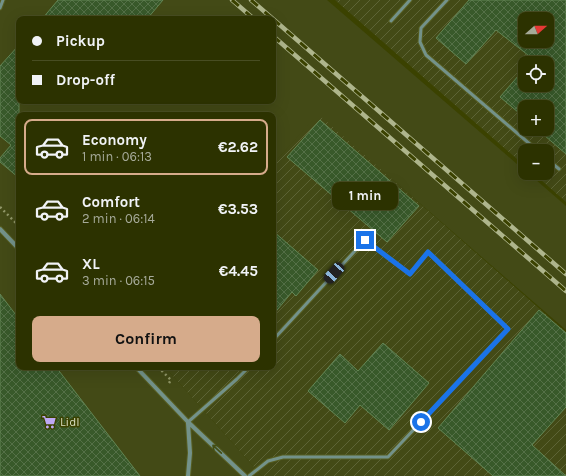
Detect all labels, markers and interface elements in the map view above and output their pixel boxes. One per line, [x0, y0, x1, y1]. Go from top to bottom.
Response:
north arrow [518, 12, 554, 48]
map controls [518, 12, 554, 180]
text: Pickup [56, 32, 105, 50]
button: locate [518, 56, 554, 92]
text: Drop-off [56, 71, 115, 89]
button: + [518, 100, 554, 136]
icon: car [34, 129, 70, 165]
text: Economy [82, 131, 147, 149]
text: €2.62 [218, 138, 258, 156]
button: − [518, 144, 554, 180]
text: 1 min · 06:13 [82, 149, 152, 164]
callout: 1 min [332, 182, 398, 210]
text: 1 min [349, 188, 381, 203]
icon: car [34, 191, 70, 227]
text: Comfort [82, 193, 140, 211]
text: €3.53 [218, 200, 258, 218]
text: 2 min · 06:14 [82, 211, 155, 226]
route end [356, 231, 374, 249]
icon: car [34, 253, 70, 289]
text: XL [82, 255, 100, 273]
car [322, 260, 346, 286]
text: €4.45 [219, 262, 258, 280]
text: 3 min · 06:15 [82, 273, 155, 288]
button: Confirm [32, 316, 260, 362]
route start [412, 413, 430, 431]
supermarket icon: Lidl [41, 414, 57, 430]
place label: Lidl [60, 415, 80, 429]
one-way arrow [212, 444, 222, 454]

